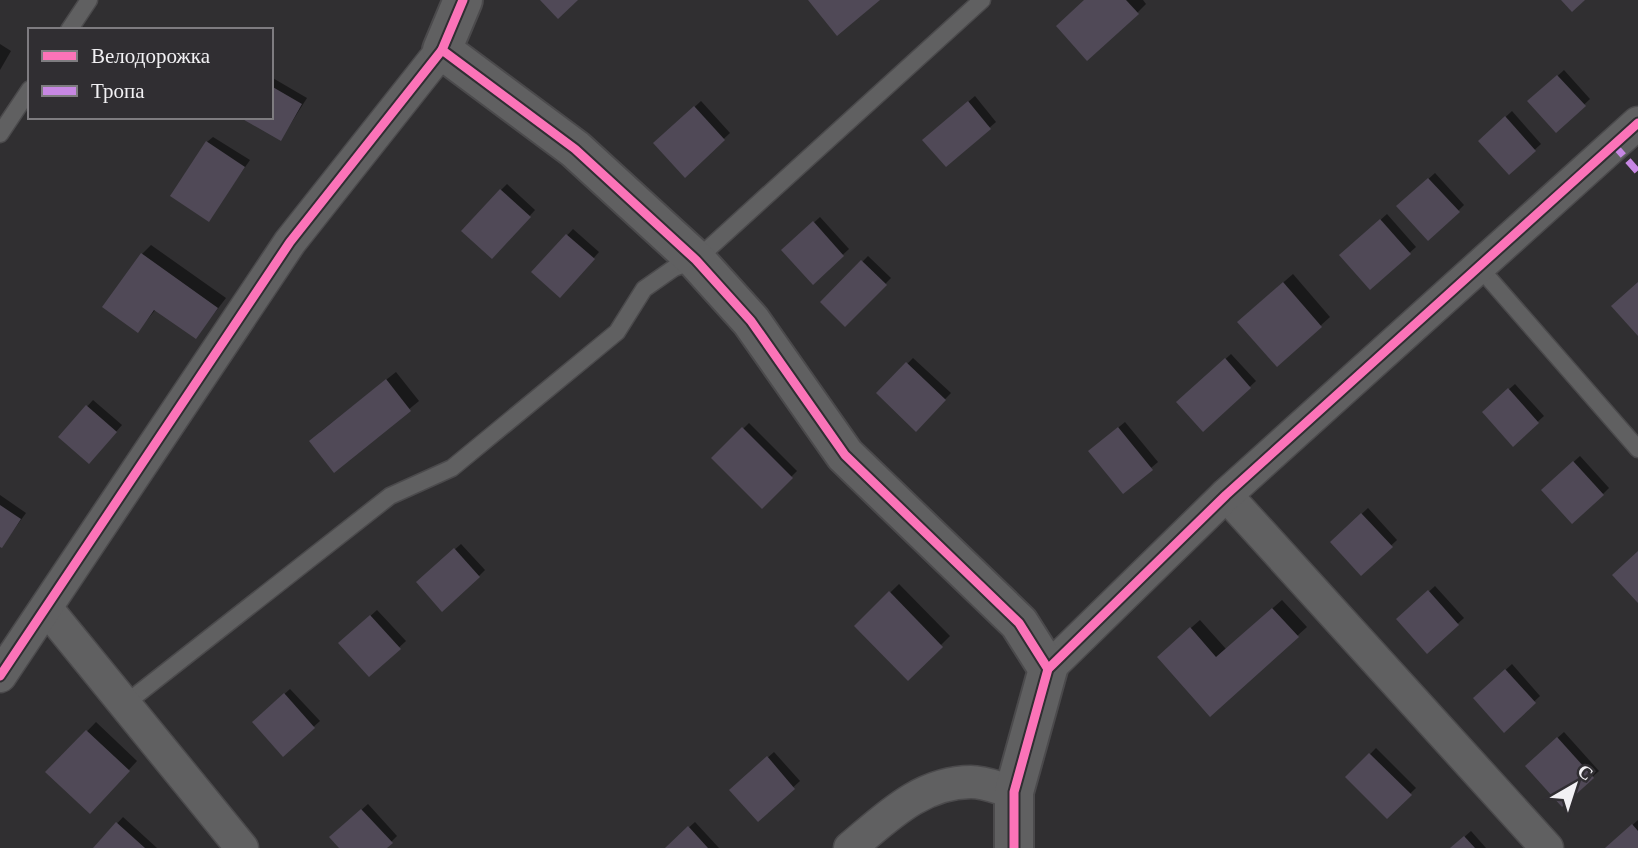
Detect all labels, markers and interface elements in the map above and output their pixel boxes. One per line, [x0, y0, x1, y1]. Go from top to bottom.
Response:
legend [28, 28, 273, 119]
text: Велодорожка [91, 44, 211, 68]
text: Тропа [91, 79, 145, 103]
north arrow [1540, 750, 1610, 820]
text: С [1573, 760, 1597, 785]

